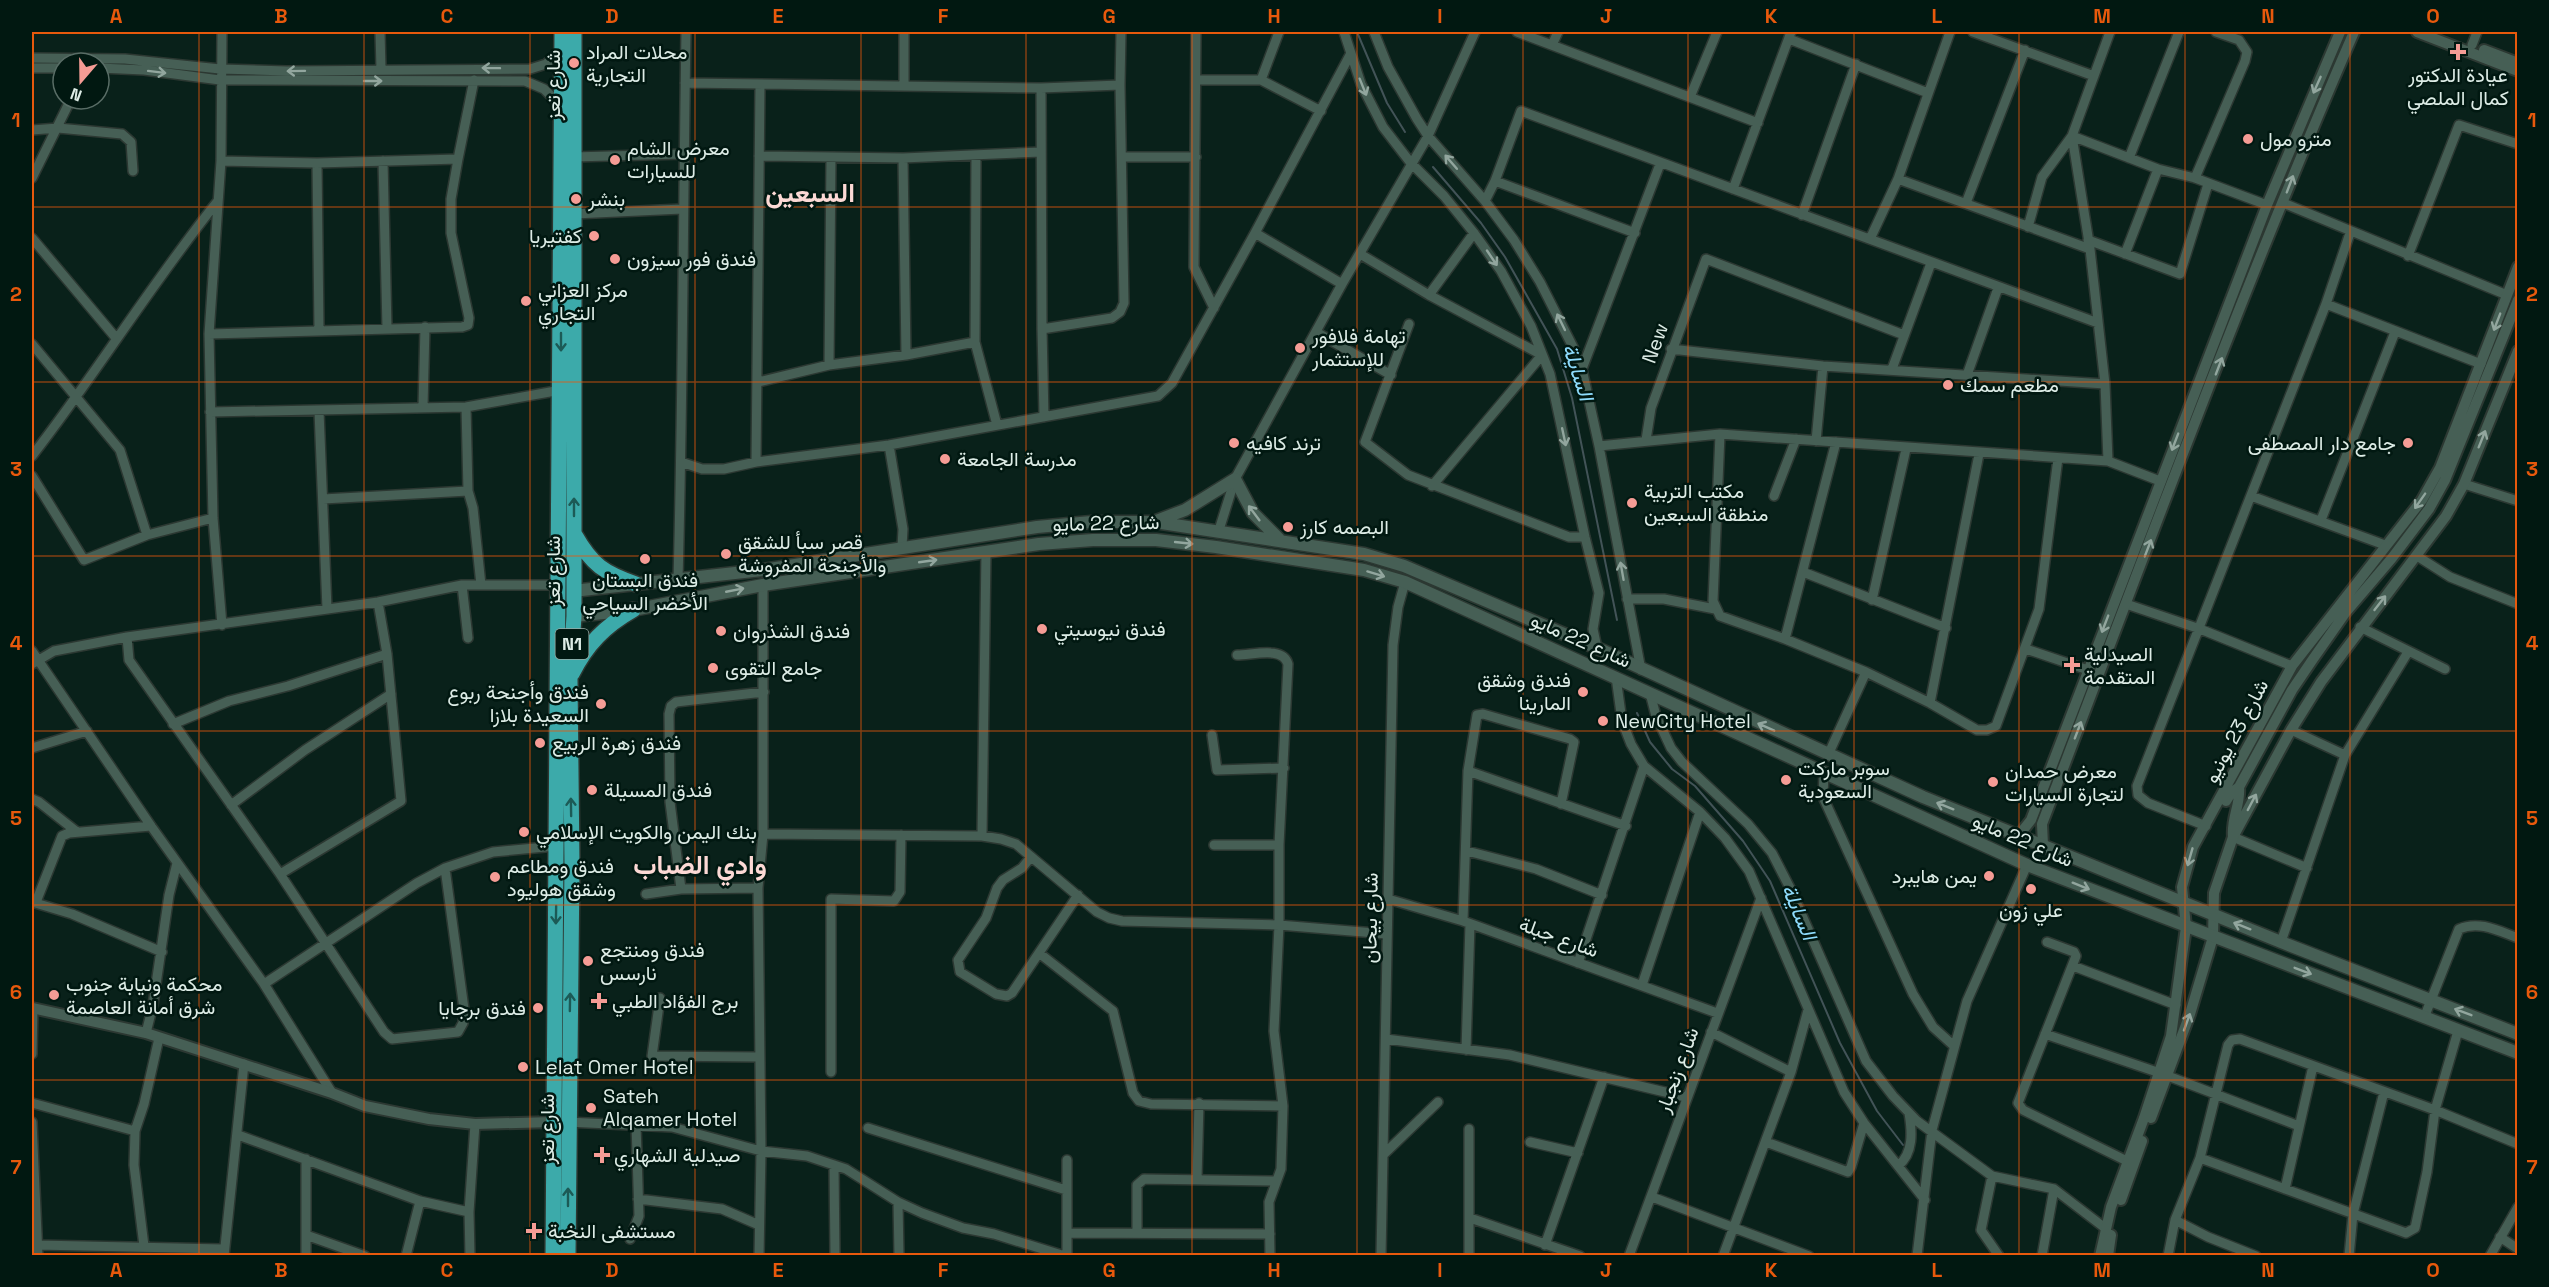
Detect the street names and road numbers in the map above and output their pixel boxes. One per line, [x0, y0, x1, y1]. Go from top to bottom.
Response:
street label: شارع تعز [540, 50, 567, 121]
street label: New [1636, 319, 1674, 367]
street label: شارع 22 مايو [1052, 509, 1160, 538]
street label: شارع تعز [540, 536, 567, 607]
street label: شارع 22 مايو [1527, 606, 1635, 674]
road number: N1 [556, 629, 588, 659]
street label: شارع 23 يونيو [2198, 675, 2275, 788]
street label: شارع 22 مايو [1968, 807, 2077, 874]
street label: شارع بيحان [1356, 872, 1385, 964]
street label: شارع جبلة [1515, 911, 1602, 964]
street label: شارع زنجبار [1649, 1024, 1705, 1118]
street label: شارع تعز [534, 1094, 561, 1165]

